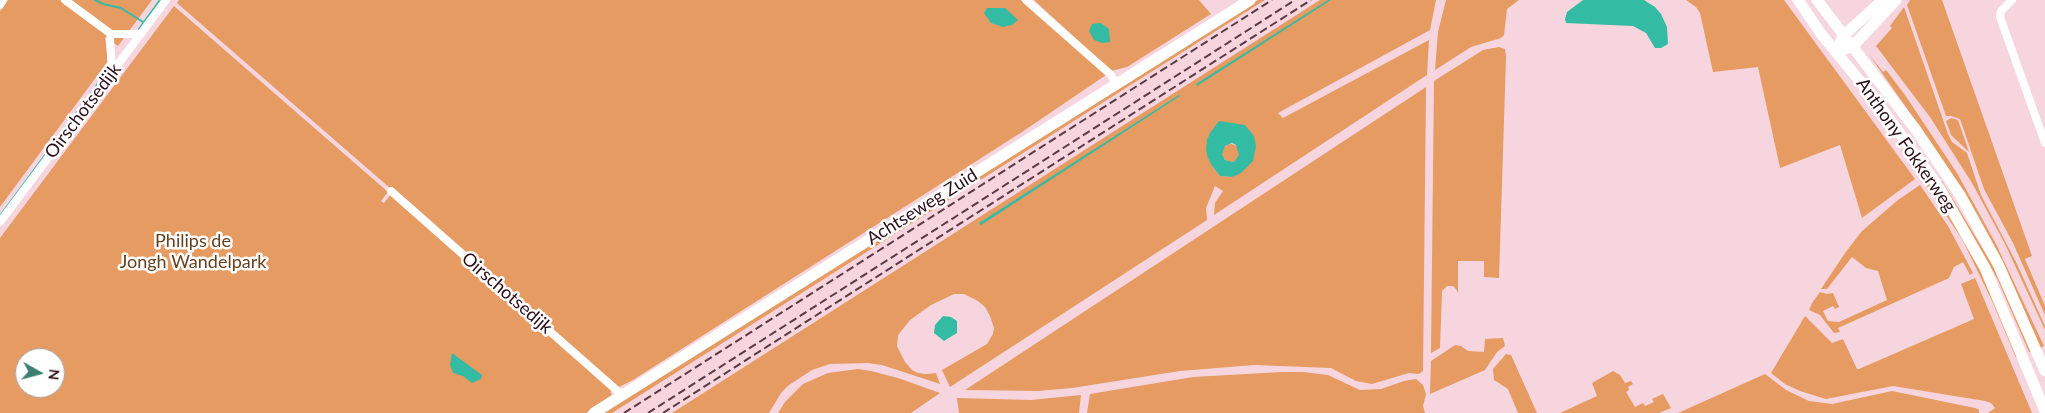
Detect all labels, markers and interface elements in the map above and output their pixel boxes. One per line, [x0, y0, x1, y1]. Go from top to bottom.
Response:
street label: Oirschotsedijk [40, 59, 126, 163]
street label: Anthony Fokkerweg [1852, 74, 1960, 216]
street label: Achtseweg Zuid [863, 164, 981, 250]
park label: Philips de Jongh Wandelpark [120, 230, 266, 272]
street label: Oirschotsedijk [457, 248, 557, 338]
north arrow [15, 348, 65, 398]
text: N [45, 368, 63, 381]

